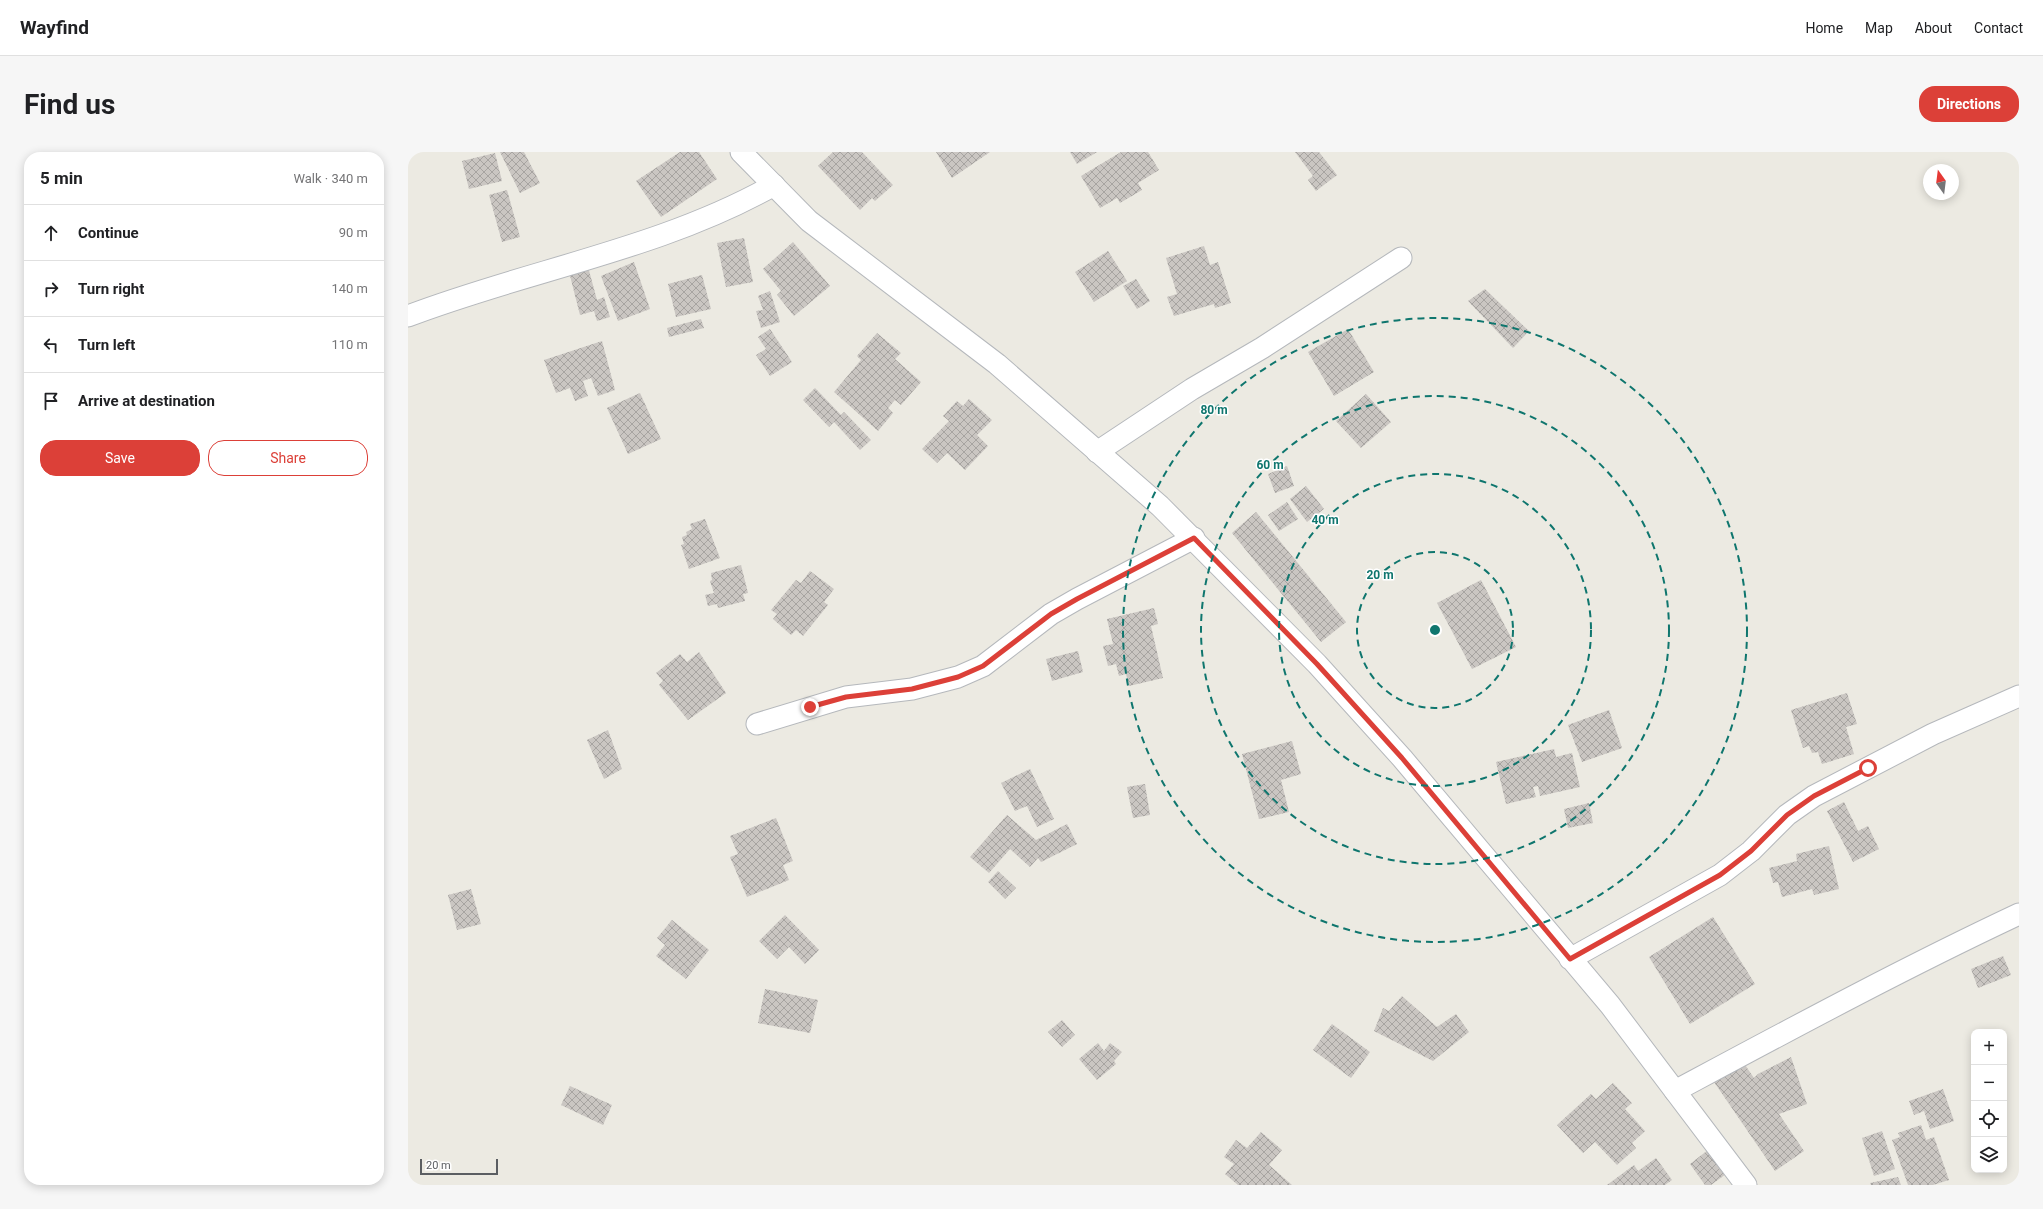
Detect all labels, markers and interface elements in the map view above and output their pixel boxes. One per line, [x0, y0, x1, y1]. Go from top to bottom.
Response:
text: Wayfind [20, 16, 89, 39]
text: Home [1805, 20, 1843, 36]
text: Map [1865, 20, 1893, 36]
text: About [1915, 20, 1952, 36]
text: Contact [1974, 20, 2023, 36]
button: Directions [1919, 86, 2019, 122]
text: Find us [24, 88, 115, 121]
north arrow [1923, 164, 1959, 200]
text: 5 min [40, 168, 83, 188]
text: Walk · 340 m [293, 171, 368, 186]
icon: ahead [40, 222, 62, 244]
text: Continue [78, 224, 139, 242]
text: 90 m [339, 225, 368, 240]
icon: right [40, 278, 62, 300]
text: Turn right [78, 280, 144, 298]
text: 140 m [331, 281, 368, 296]
icon: left [40, 334, 62, 356]
text: Turn left [78, 336, 135, 354]
text: 110 m [331, 337, 368, 352]
icon: arrive [40, 390, 62, 412]
text: Arrive at destination [78, 392, 215, 410]
text: 80 m [1200, 403, 1228, 417]
button: Save [40, 440, 200, 476]
button: Share [208, 440, 368, 476]
text: 60 m [1256, 458, 1284, 472]
text: 40 m [1311, 513, 1339, 527]
text: 20 m [1366, 568, 1394, 582]
centre of rings [1428, 623, 1442, 637]
route end [801, 698, 819, 716]
route start [1859, 759, 1877, 777]
map controls [1971, 1029, 2007, 1173]
button: + [1971, 1029, 2007, 1065]
button: − [1971, 1065, 2007, 1101]
button: locate [1971, 1101, 2007, 1137]
button: layers [1971, 1137, 2007, 1173]
scale bar [420, 1157, 498, 1176]
text: 20 m [426, 1159, 451, 1172]

